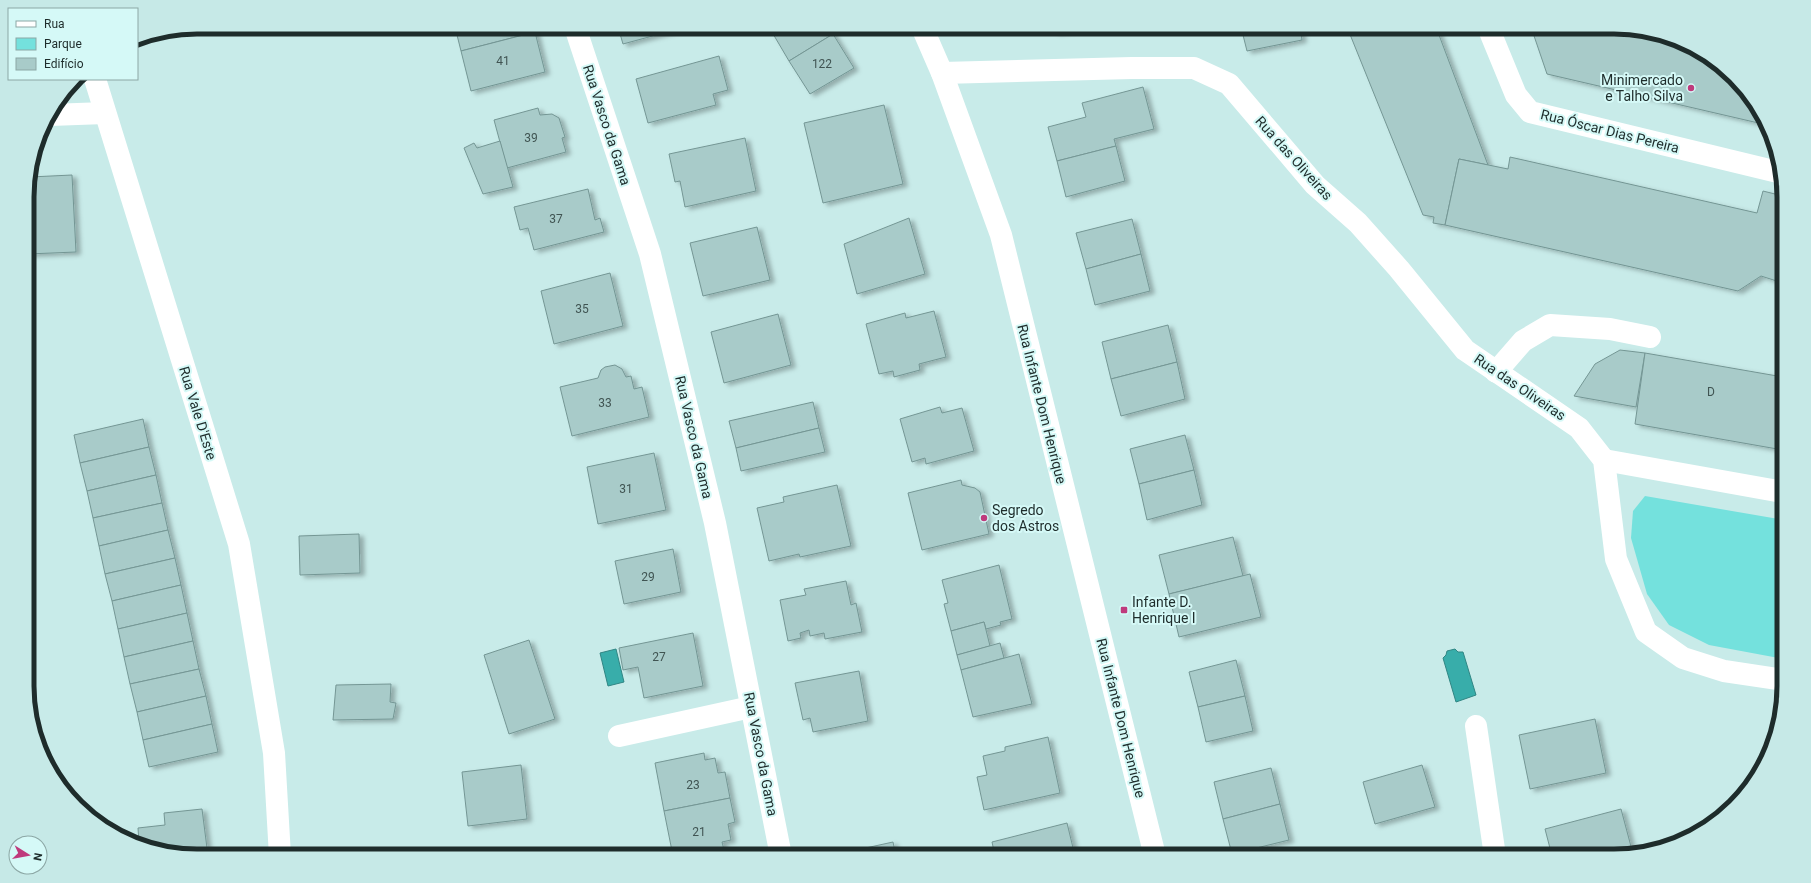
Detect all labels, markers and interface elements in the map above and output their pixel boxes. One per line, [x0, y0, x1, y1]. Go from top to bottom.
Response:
legend [8, 8, 138, 80]
text: Rua [44, 17, 65, 31]
text: Parque [44, 37, 82, 51]
house number: 41 [496, 54, 510, 68]
text: Edifício [44, 57, 84, 71]
house number: 122 [812, 57, 832, 71]
street label: Rua Vasco da Gama [580, 63, 634, 187]
place label: Minimercado e Talho Silva [1601, 72, 1683, 104]
marker: Minimercado e Talho Silva [1686, 83, 1696, 93]
street label: Rua Óscar Dias Pereira [1539, 105, 1681, 156]
street label: Rua das Oliveiras [1252, 113, 1336, 203]
house number: 39 [524, 131, 538, 145]
house number: 37 [549, 212, 563, 226]
house number: 35 [575, 302, 589, 316]
street label: Rua Infante Dom Henrique [1014, 323, 1070, 485]
street label: Rua das Oliveiras [1471, 350, 1569, 424]
street label: Rua Vale D'Este [176, 364, 220, 462]
street label: Rua Vasco da Gama [672, 374, 716, 500]
house number: D [1707, 385, 1715, 399]
house number: 33 [598, 396, 612, 410]
house number: 31 [619, 482, 633, 496]
place label: Segredo dos Astros [992, 502, 1059, 534]
marker: Segredo dos Astros [979, 513, 989, 523]
house number: 29 [641, 570, 655, 584]
place label: Infante D. Henrique I [1132, 594, 1196, 626]
marker: Infante D. Henrique I [1119, 605, 1129, 615]
street label: Rua Infante Dom Henrique [1093, 637, 1149, 799]
house number: 27 [652, 650, 666, 664]
street label: Rua Vasco da Gama [741, 691, 781, 817]
house number: 23 [686, 778, 700, 792]
house number: 21 [692, 825, 706, 839]
north arrow [8, 835, 48, 875]
text: N [30, 852, 44, 862]

